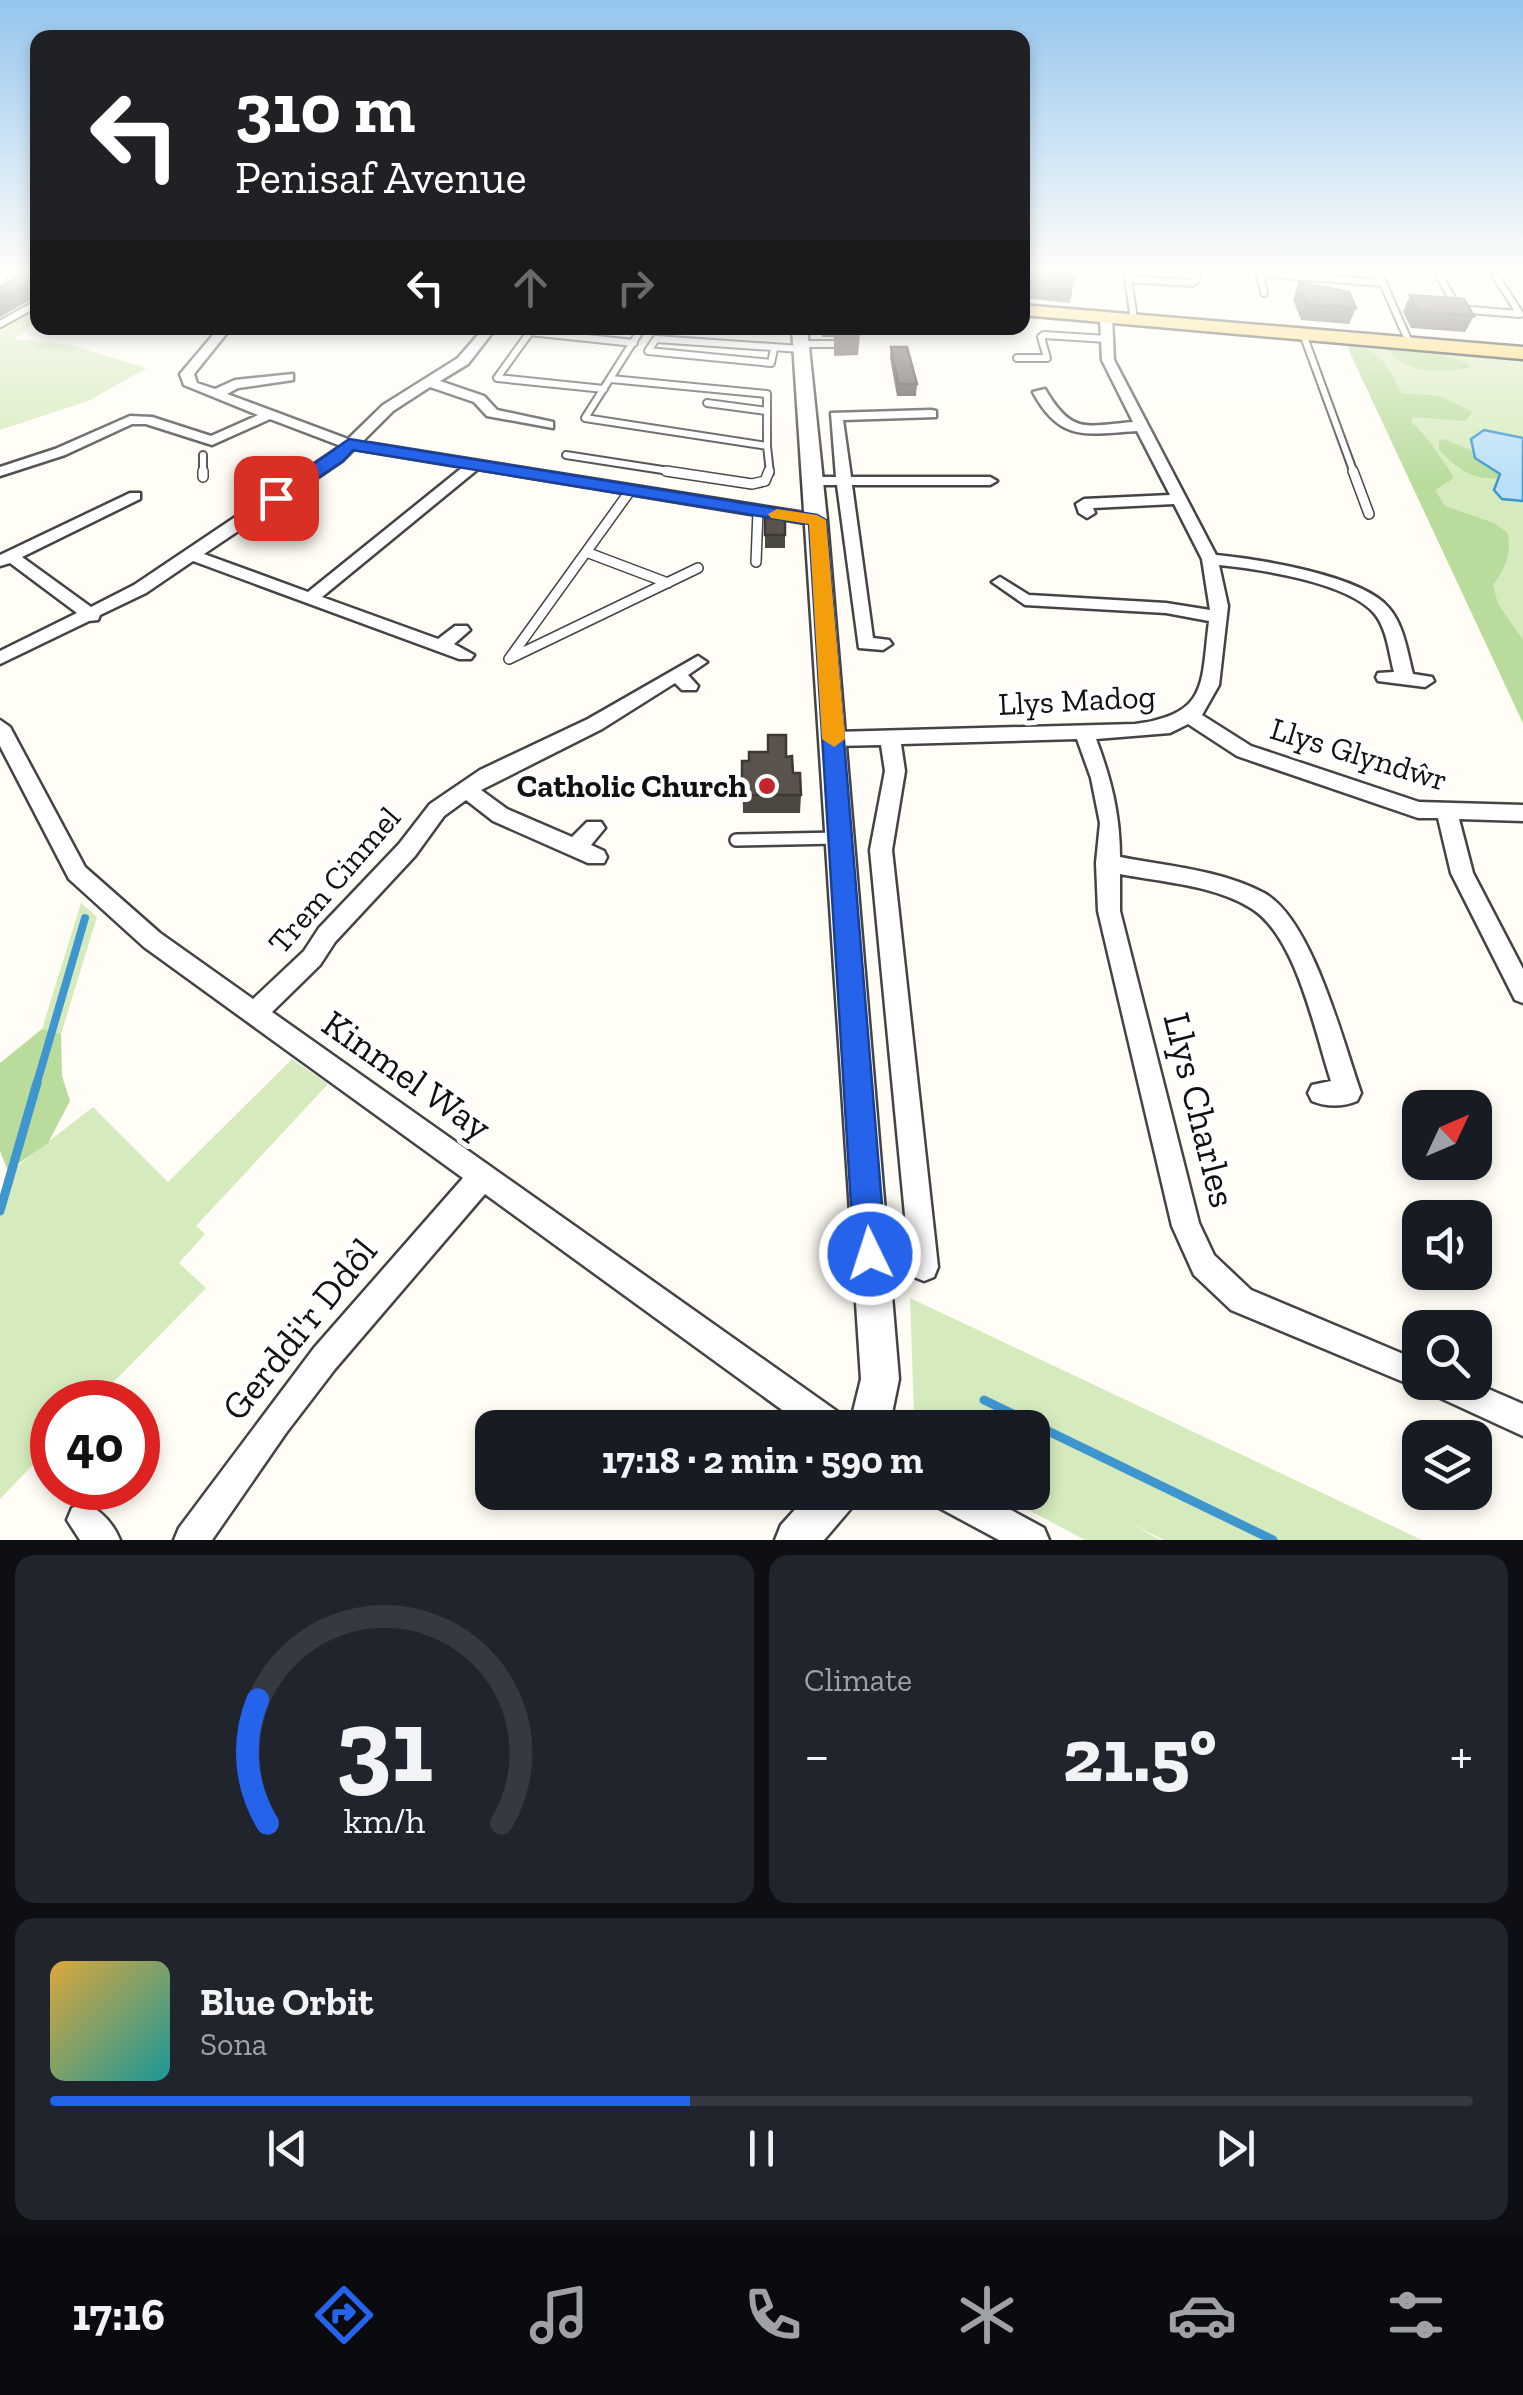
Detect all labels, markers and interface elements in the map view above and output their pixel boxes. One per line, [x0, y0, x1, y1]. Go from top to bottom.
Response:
text: 310 m [235, 66, 415, 150]
icon: left [70, 70, 200, 200]
text: Penisaf Avenue [235, 151, 527, 205]
icon: left [398, 260, 453, 315]
icon: ahead [503, 260, 558, 315]
icon: right [608, 260, 663, 315]
pin [234, 456, 319, 541]
icon: arrive [249, 471, 304, 526]
street label: Llys Madog [997, 677, 1157, 723]
street label: Llys Glyndŵr [1266, 709, 1452, 799]
place label: Catholic Church [517, 767, 747, 805]
marker: Catholic Church [756, 775, 778, 797]
street label: Trem Cinmel [260, 799, 408, 961]
street label: Kinmel Way [314, 1000, 501, 1150]
street label: Llys Charles [1154, 1008, 1246, 1212]
north arrow [1402, 1090, 1492, 1180]
map controls [1402, 1090, 1492, 1510]
button: sound [1402, 1200, 1492, 1290]
position arrow [818, 1202, 922, 1306]
street label: Gerddi'r Ddôl [212, 1229, 386, 1429]
button: search [1402, 1310, 1492, 1400]
speed limit sign: 40 [30, 1380, 160, 1510]
button: layers [1402, 1420, 1492, 1510]
text: 17:18 · 2 min · 590 m [602, 1437, 923, 1483]
text: Climate [804, 1661, 912, 1699]
text: 31 [336, 1683, 433, 1808]
text: 21.5° [1063, 1710, 1217, 1800]
text: − [804, 1722, 830, 1788]
text: + [1450, 1722, 1473, 1788]
text: km/h [344, 1799, 425, 1842]
text: Blue Orbit [200, 1979, 373, 2025]
text: Sona [200, 2025, 267, 2063]
icon: previous [260, 2121, 315, 2176]
icon: pause [734, 2121, 789, 2176]
icon: next [1208, 2121, 1263, 2176]
icon: directions [309, 2280, 379, 2350]
icon: music [524, 2280, 594, 2350]
icon: phone [738, 2280, 808, 2350]
icon: climate [952, 2280, 1022, 2350]
icon: car [1167, 2280, 1237, 2350]
icon: filters [1381, 2280, 1451, 2350]
text: 17:16 [72, 2288, 165, 2342]

